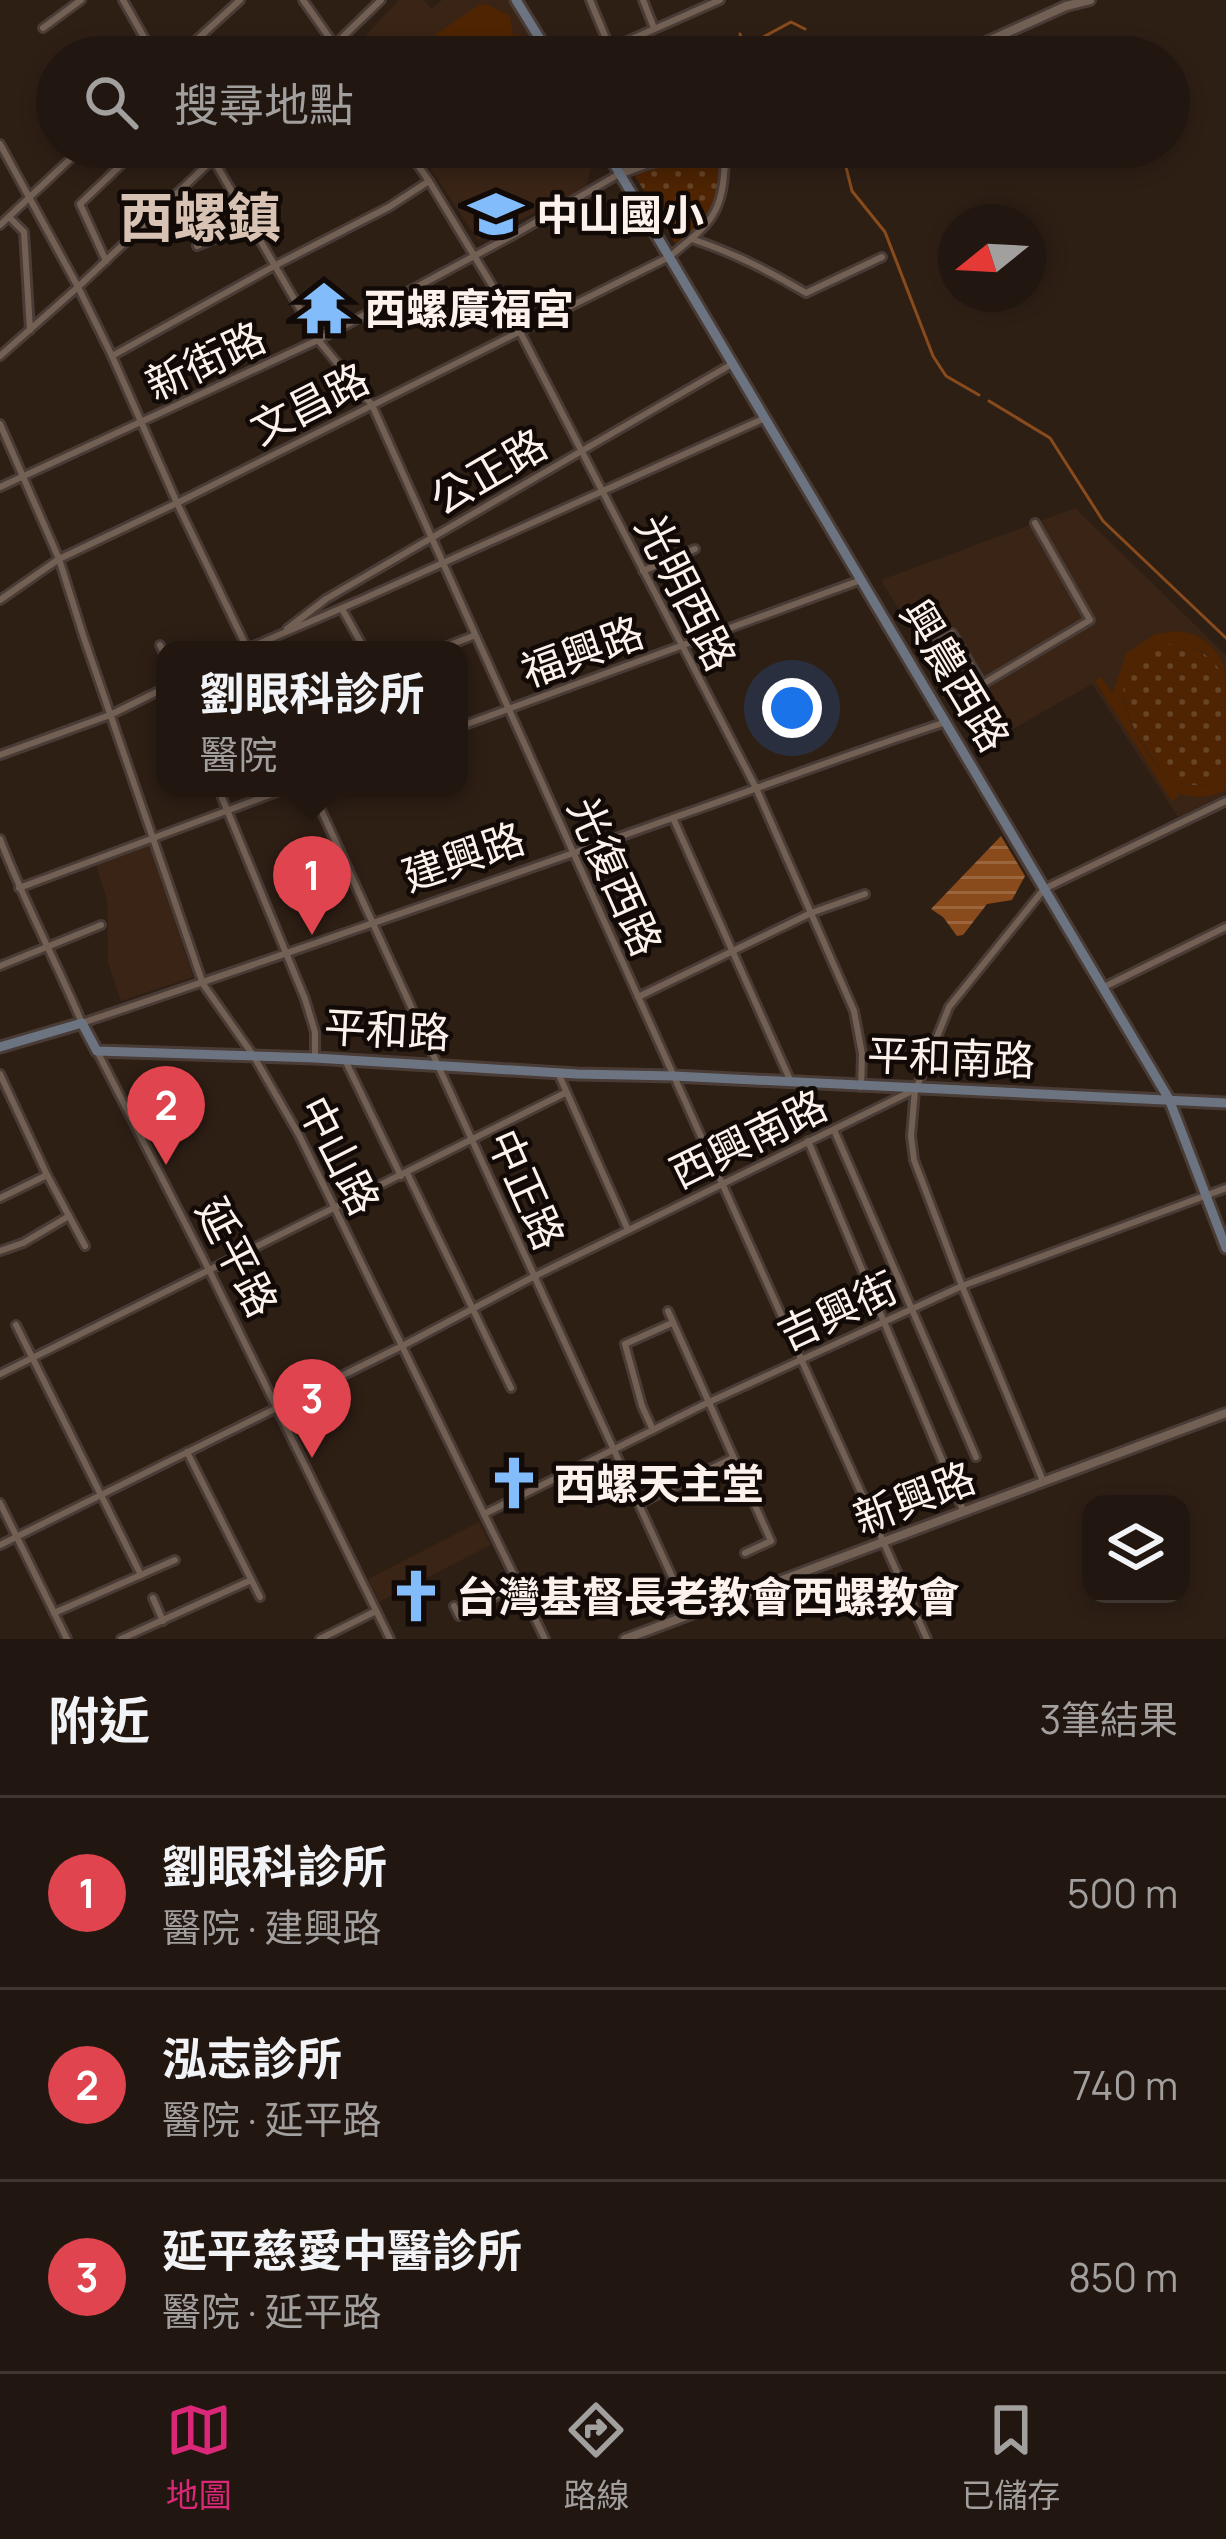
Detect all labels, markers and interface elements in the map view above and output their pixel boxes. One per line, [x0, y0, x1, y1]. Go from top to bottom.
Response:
search box [36, 36, 1190, 168]
icon: search [78, 69, 144, 135]
text: 搜尋地點 [174, 73, 354, 135]
district label: 西螺鎮 [119, 179, 281, 253]
school or university icon: 中山國小 [467, 185, 525, 243]
place label: 中山國小 [536, 185, 704, 243]
north arrow [938, 204, 1046, 312]
temple icon: 西螺廣福宮 [295, 279, 353, 337]
place label: 西螺廣福宮 [364, 279, 574, 337]
street label: 新街路 [136, 307, 274, 413]
street label: 文昌路 [240, 349, 378, 457]
street label: 公正路 [419, 414, 557, 528]
street label: 光明西路 [623, 504, 751, 680]
street label: 興農西路 [888, 588, 1024, 762]
street label: 福興路 [513, 602, 651, 700]
popup [156, 641, 468, 797]
text: 劉眼科診所 [199, 662, 425, 724]
your location [762, 678, 822, 738]
text: 醫院 [199, 727, 278, 781]
street label: 光復西路 [555, 787, 677, 965]
street label: 建興路 [394, 808, 532, 904]
pin: 1 [273, 836, 351, 935]
street label: 平和路 [323, 997, 451, 1061]
street label: 平和南路 [866, 1025, 1036, 1089]
pin: 2 [127, 1066, 205, 1165]
street label: 西興南路 [660, 1075, 836, 1201]
street label: 中山路 [286, 1086, 394, 1224]
street label: 中正路 [475, 1120, 579, 1258]
street label: 延平路 [184, 1188, 292, 1326]
street label: 吉興街 [768, 1257, 906, 1363]
pin: 3 [273, 1359, 351, 1458]
street label: 新興路 [845, 1447, 983, 1547]
church icon: 西螺天主堂 [485, 1454, 543, 1512]
place label: 西螺天主堂 [554, 1454, 764, 1512]
map controls [1082, 1495, 1190, 1603]
button: layers [1082, 1495, 1190, 1603]
church icon: 台灣基督長老教會西螺教會 [387, 1567, 445, 1625]
place label: 台灣基督長老教會西螺教會 [456, 1567, 960, 1625]
text: 附近 [48, 1685, 150, 1754]
text: 3筆結果 [1039, 1692, 1178, 1746]
text: 劉眼科診所 [162, 1835, 387, 1897]
text: 1 [78, 1866, 96, 1920]
text: 500 m [1067, 1866, 1178, 1920]
text: 醫院 · 建興路 [162, 1900, 381, 1954]
text: 泓志診所 [162, 2027, 342, 2089]
text: 2 [75, 2058, 99, 2112]
text: 740 m [1072, 2058, 1178, 2112]
text: 醫院 · 延平路 [162, 2092, 381, 2146]
text: 延平慈愛中醫診所 [162, 2219, 522, 2281]
text: 3 [76, 2250, 98, 2304]
text: 850 m [1068, 2250, 1178, 2304]
text: 醫院 · 延平路 [162, 2284, 381, 2338]
tab: 地圖 [166, 2397, 232, 2517]
tab: 路線 [563, 2397, 629, 2517]
tab: 已儲存 [961, 2397, 1060, 2517]

